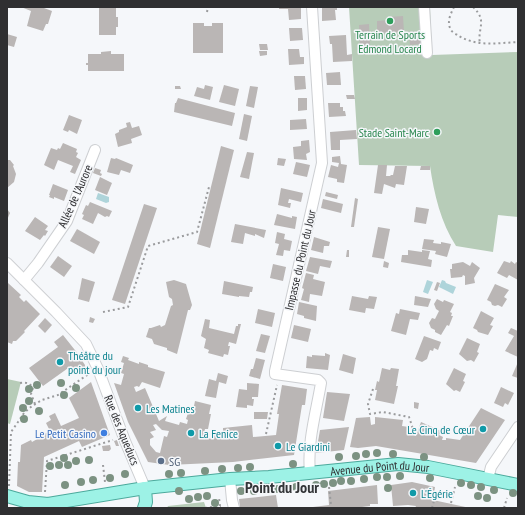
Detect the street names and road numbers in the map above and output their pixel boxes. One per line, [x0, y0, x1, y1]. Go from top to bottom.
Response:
street label: Allée de l'Aurore [54, 162, 96, 230]
street label: Impasse du Point du Jour [281, 208, 319, 312]
street label: Rue des Aqueducs [101, 393, 143, 467]
street label: Avenue du Point du Jour [329, 456, 431, 478]

